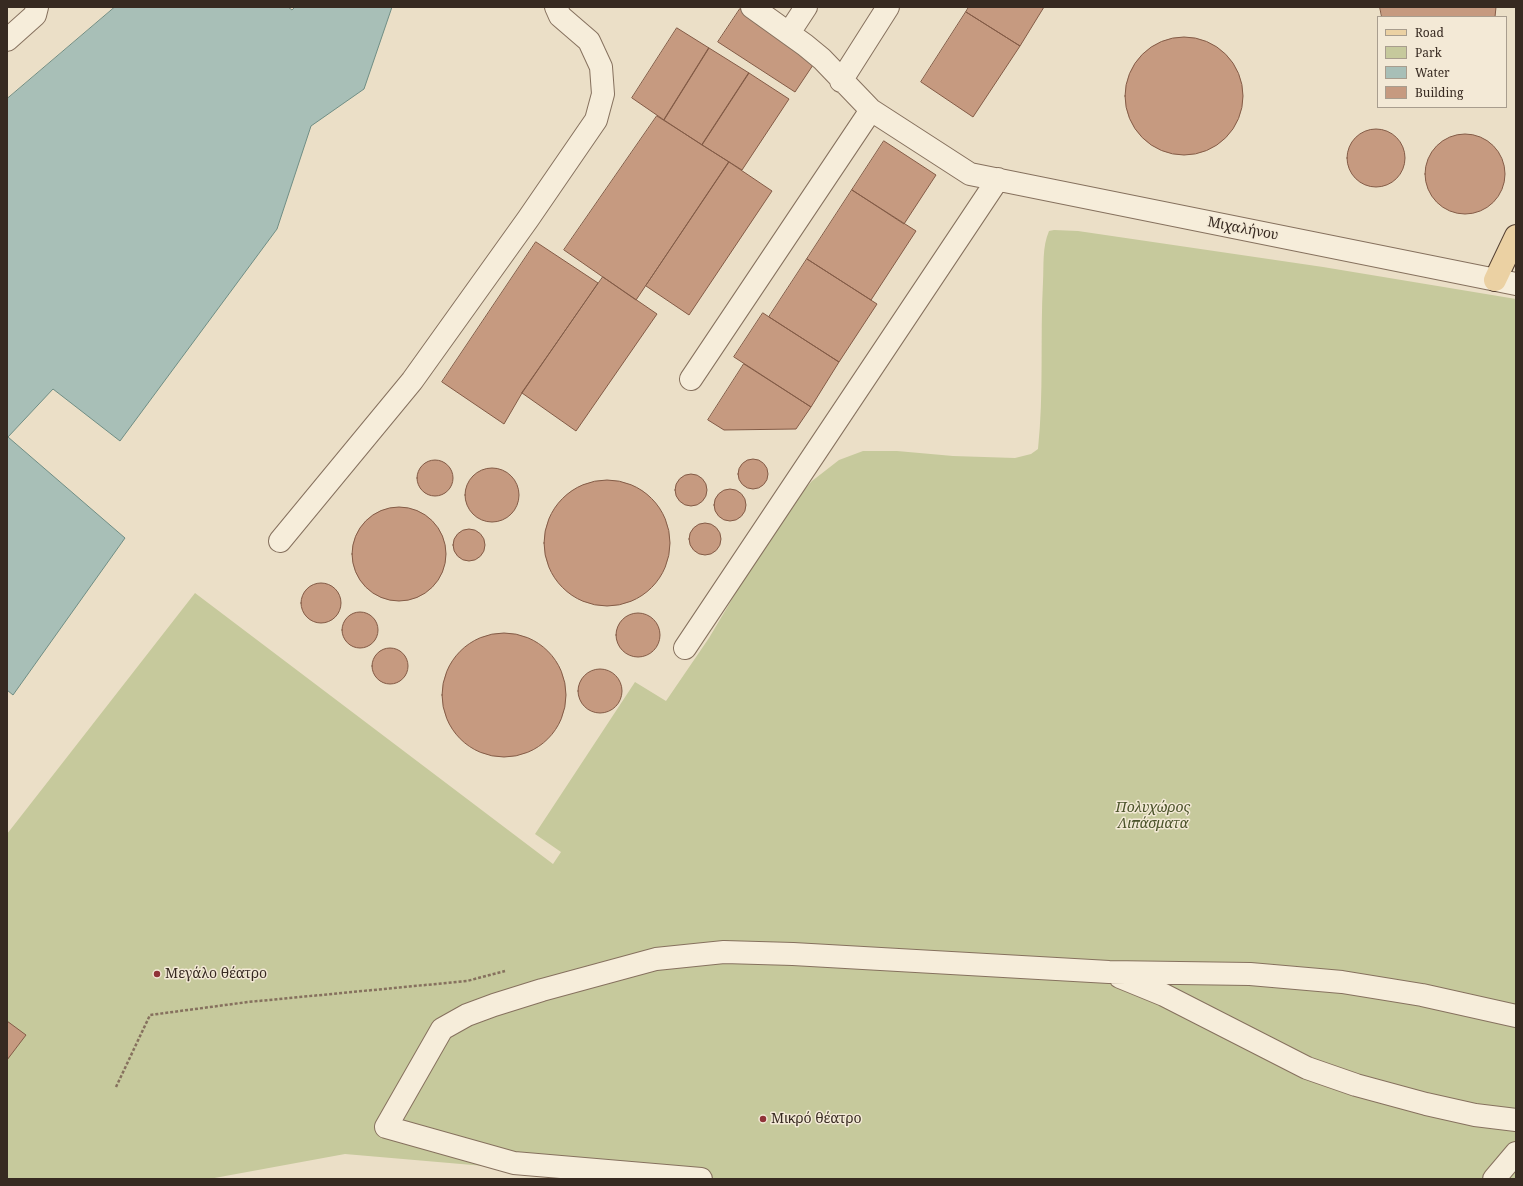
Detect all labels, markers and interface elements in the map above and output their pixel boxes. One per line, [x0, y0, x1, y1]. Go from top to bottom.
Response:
legend [1377, 16, 1507, 108]
text: Road [1415, 24, 1444, 41]
text: Park [1415, 44, 1442, 61]
text: Water [1415, 64, 1450, 81]
text: Building [1415, 84, 1463, 101]
street label: Μιχαλήνου [1206, 214, 1280, 244]
park label: Πολυχώρος Λιπάσματα [1116, 800, 1190, 832]
place label: Μεγάλο θέατρο [165, 966, 267, 982]
marker: Μεγάλο θέατρο [152, 969, 162, 979]
place label: Μικρό θέατρο [771, 1111, 862, 1127]
marker: Μικρό θέατρο [758, 1114, 768, 1124]

